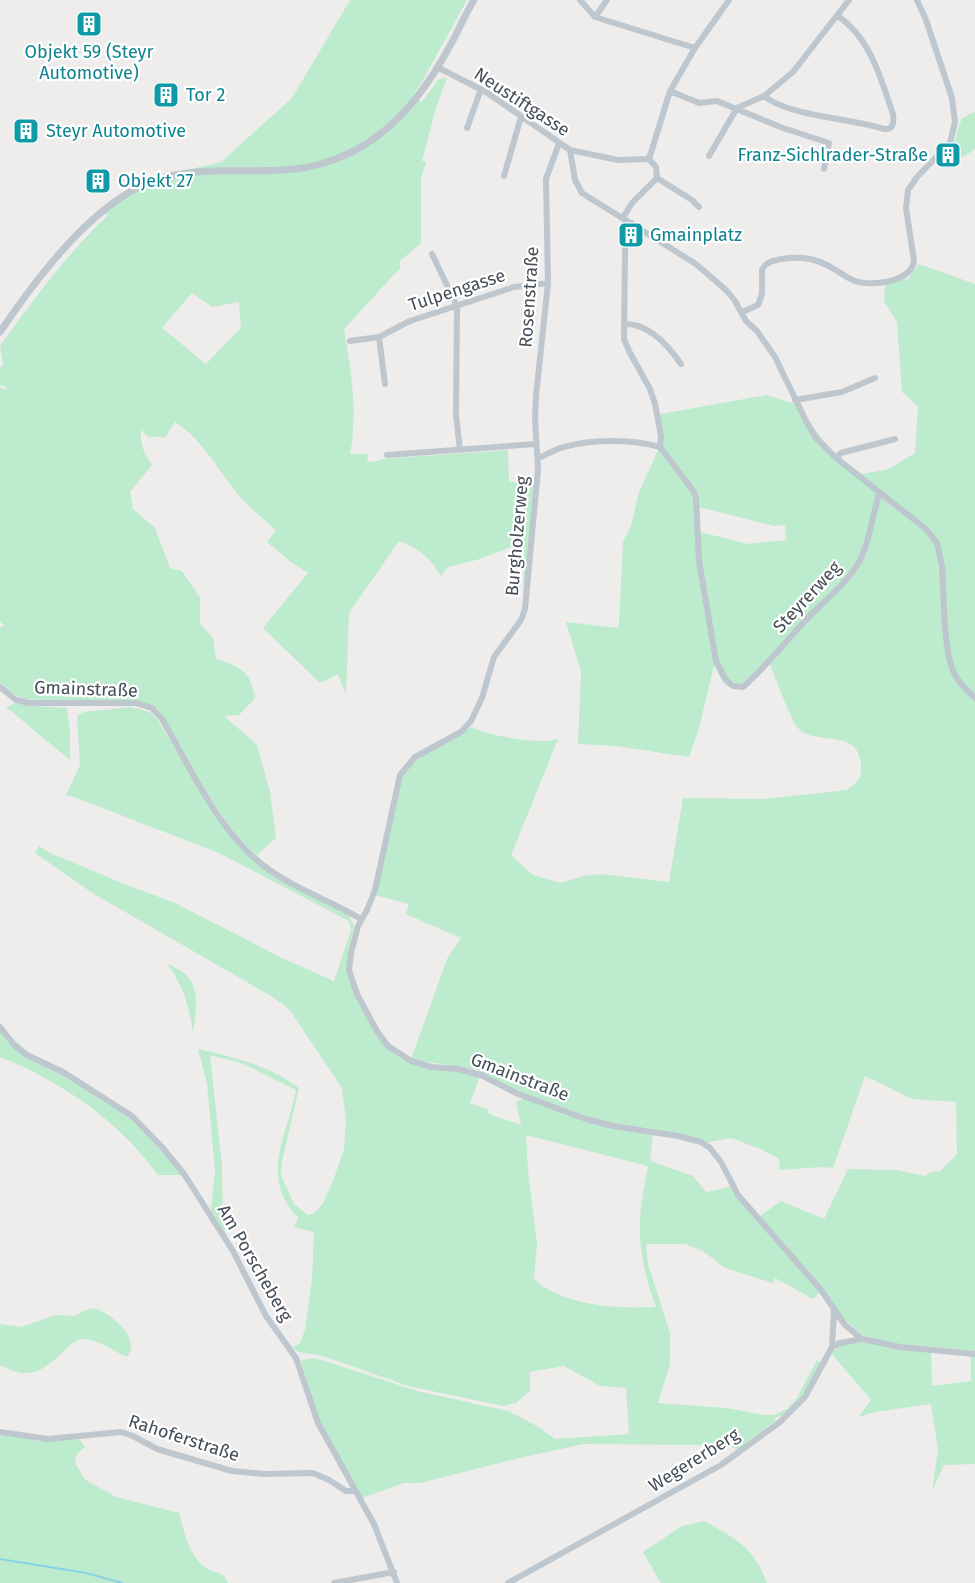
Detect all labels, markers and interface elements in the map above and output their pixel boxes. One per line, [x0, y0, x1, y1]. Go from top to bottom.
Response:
building icon: Objekt 59 (Steyr Automotive) [74, 9, 104, 39]
place label: Objekt 59 (Steyr Automotive) [25, 41, 153, 84]
street label: Neustiftgasse [470, 63, 574, 141]
building icon: Tor 2 [151, 80, 181, 110]
place label: Tor 2 [186, 84, 226, 106]
building icon: Steyr Automotive [11, 116, 41, 146]
place label: Steyr Automotive [46, 120, 186, 142]
building icon: Franz-Sichlrader-Straße [933, 140, 963, 170]
place label: Franz-Sichlrader-Straße [738, 144, 928, 166]
building icon: Objekt 27 [83, 166, 113, 196]
place label: Objekt 27 [118, 170, 193, 192]
building icon: Gmainplatz [616, 220, 646, 250]
place label: Gmainplatz [650, 224, 742, 246]
street label: Rosenstraße [514, 246, 544, 348]
street label: Tulpengasse [406, 264, 508, 316]
street label: Burgholzerweg [501, 474, 533, 597]
street label: Steyrerweg [768, 556, 846, 637]
street label: Gmainstraße [34, 676, 138, 702]
street label: Gmainstraße [468, 1048, 572, 1106]
street label: Am Porscheberg [213, 1201, 298, 1326]
street label: Rahoferstraße [126, 1410, 242, 1466]
street label: Wegererberg [644, 1423, 744, 1497]

